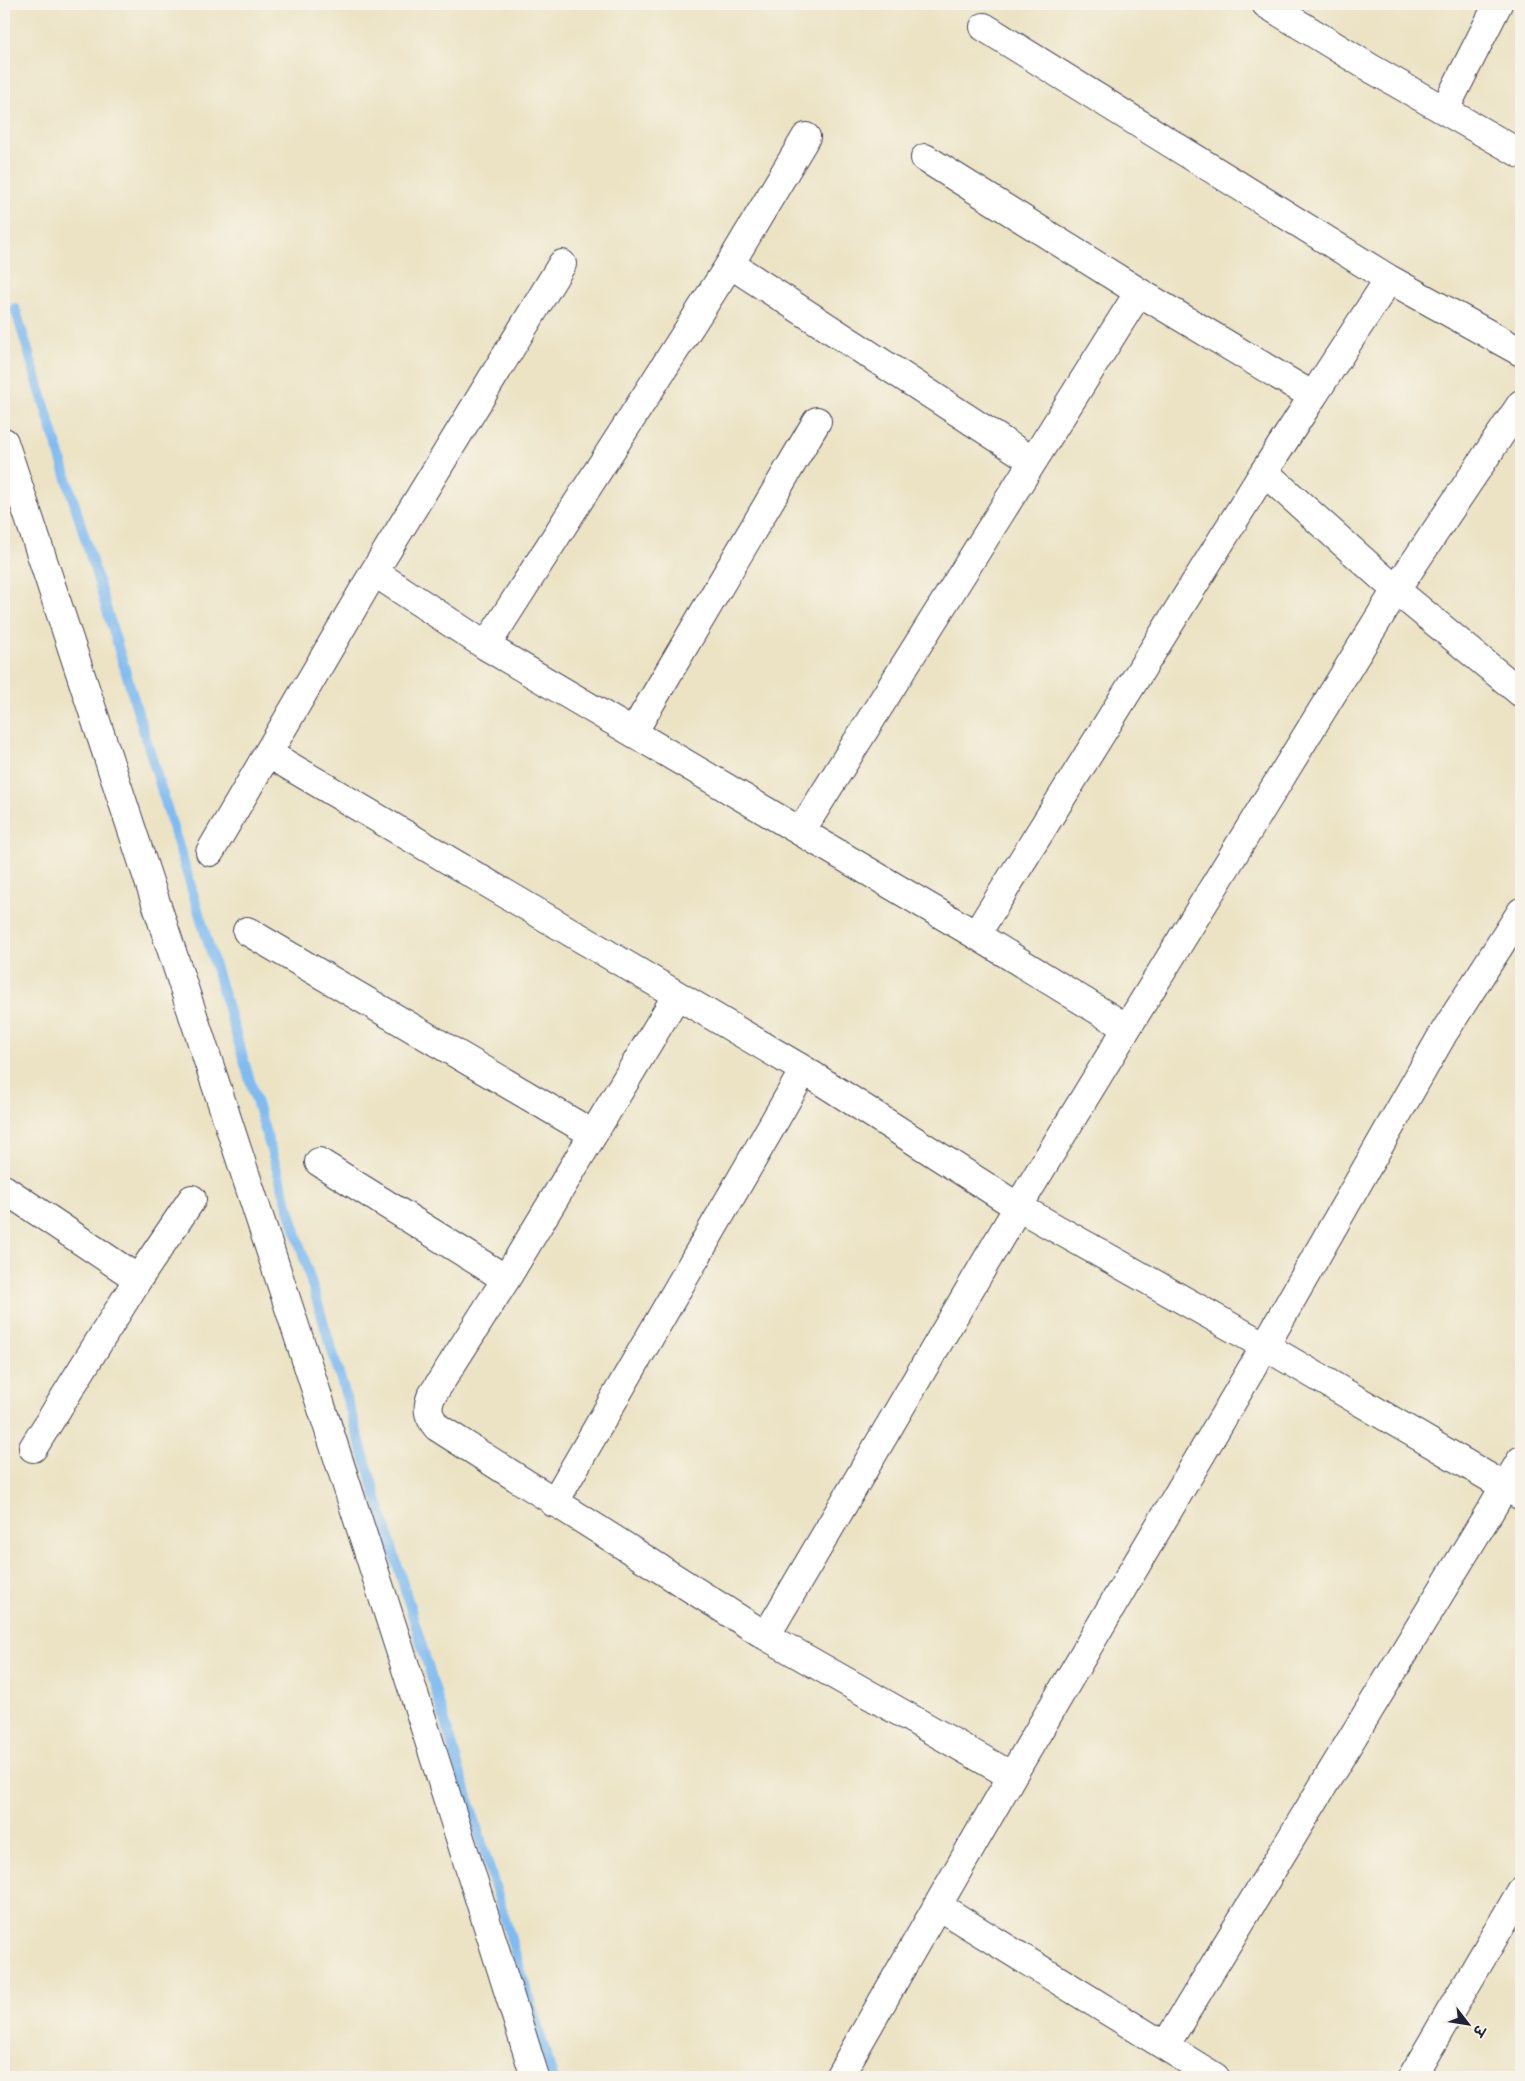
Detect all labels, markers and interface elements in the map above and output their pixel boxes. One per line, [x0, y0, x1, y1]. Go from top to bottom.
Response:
north arrow [1442, 1998, 1492, 2048]
text: उ [1468, 2020, 1489, 2040]

